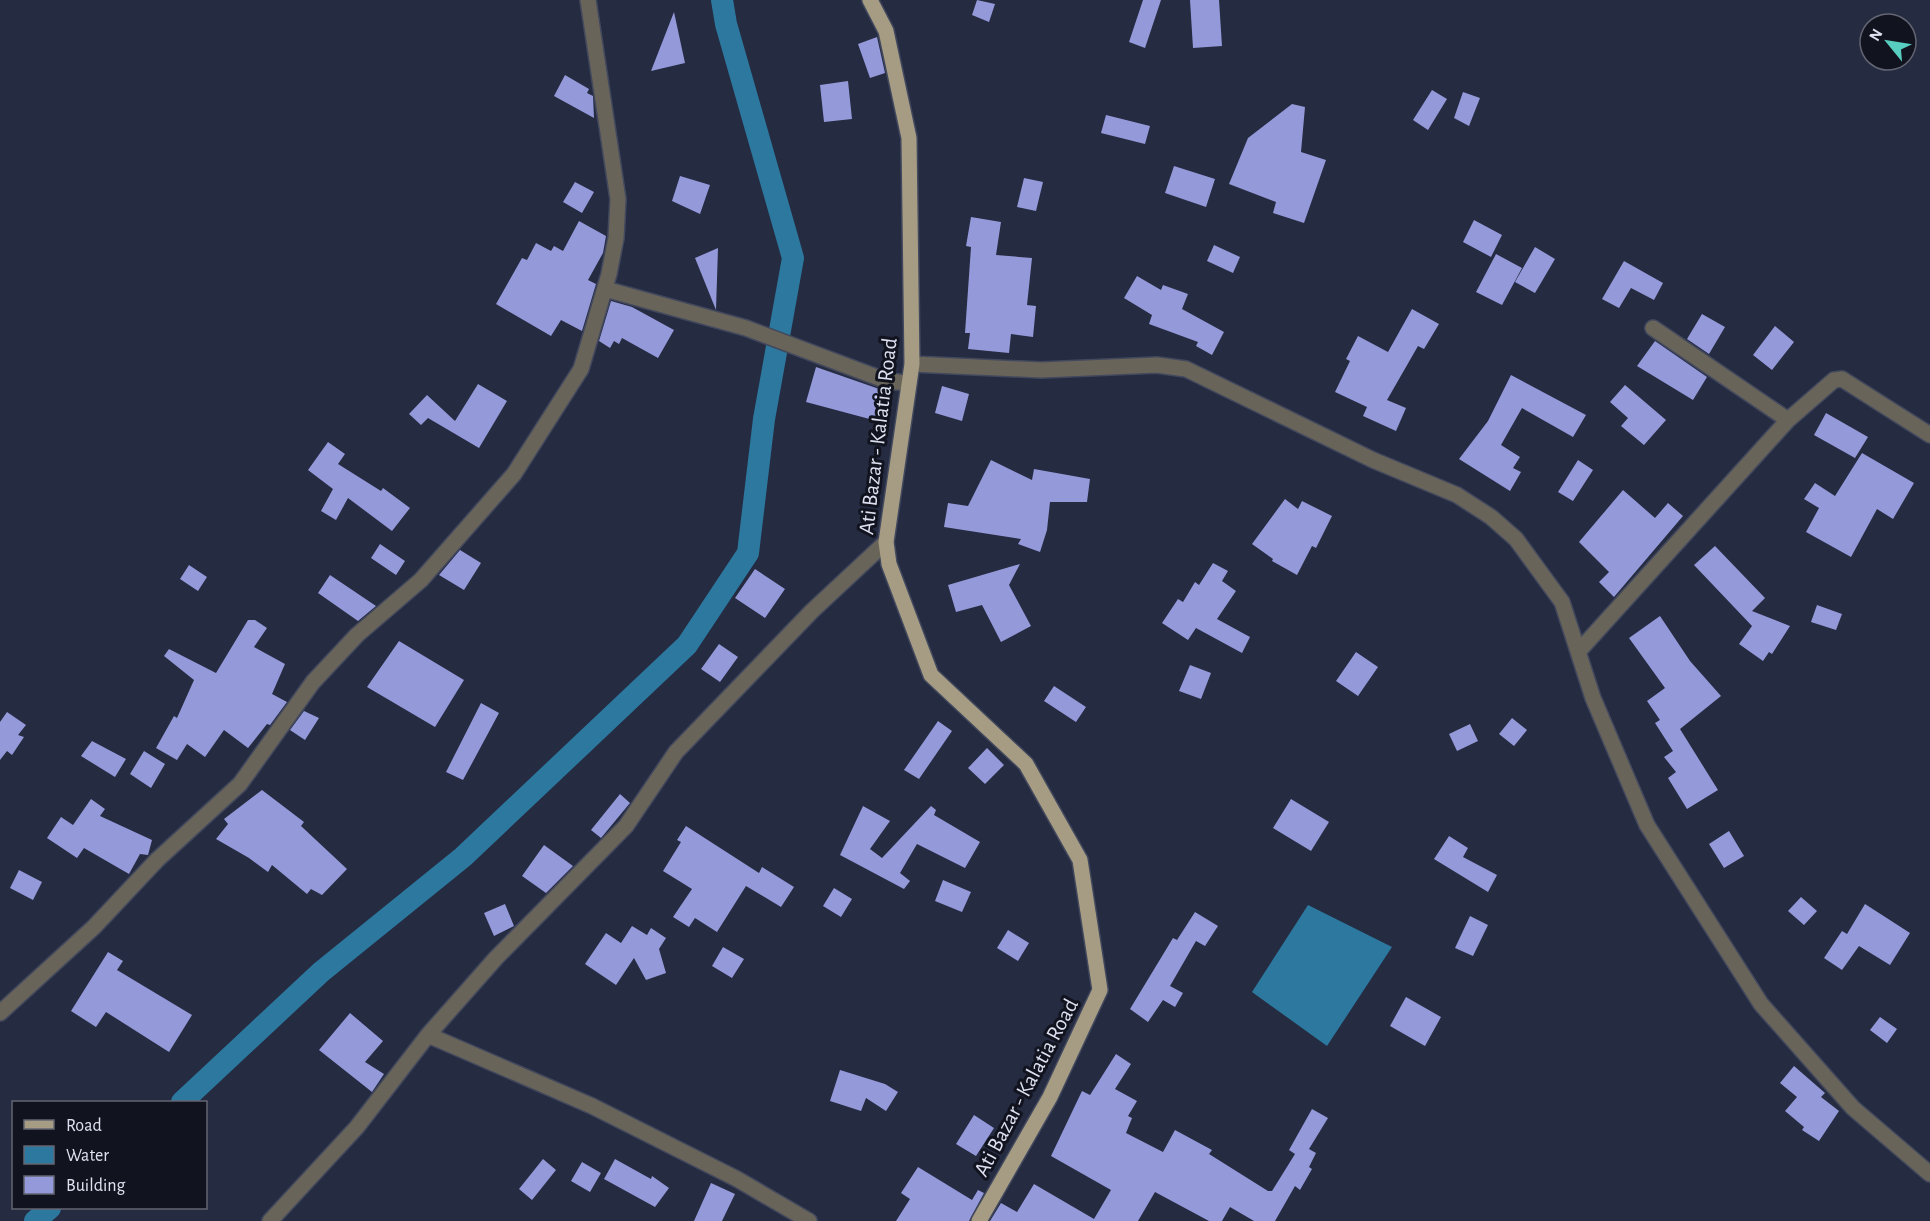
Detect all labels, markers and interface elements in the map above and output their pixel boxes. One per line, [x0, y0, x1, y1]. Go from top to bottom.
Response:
north arrow [1858, 12, 1918, 72]
text: N [1866, 26, 1886, 44]
street label: Ati Bazar - Kalatia Road [855, 337, 901, 536]
street label: Ati Bazar - Kalatia Road [970, 995, 1082, 1180]
legend [12, 1101, 207, 1209]
text: Road [66, 1117, 102, 1135]
text: Water [66, 1147, 109, 1165]
text: Building [66, 1177, 126, 1195]

